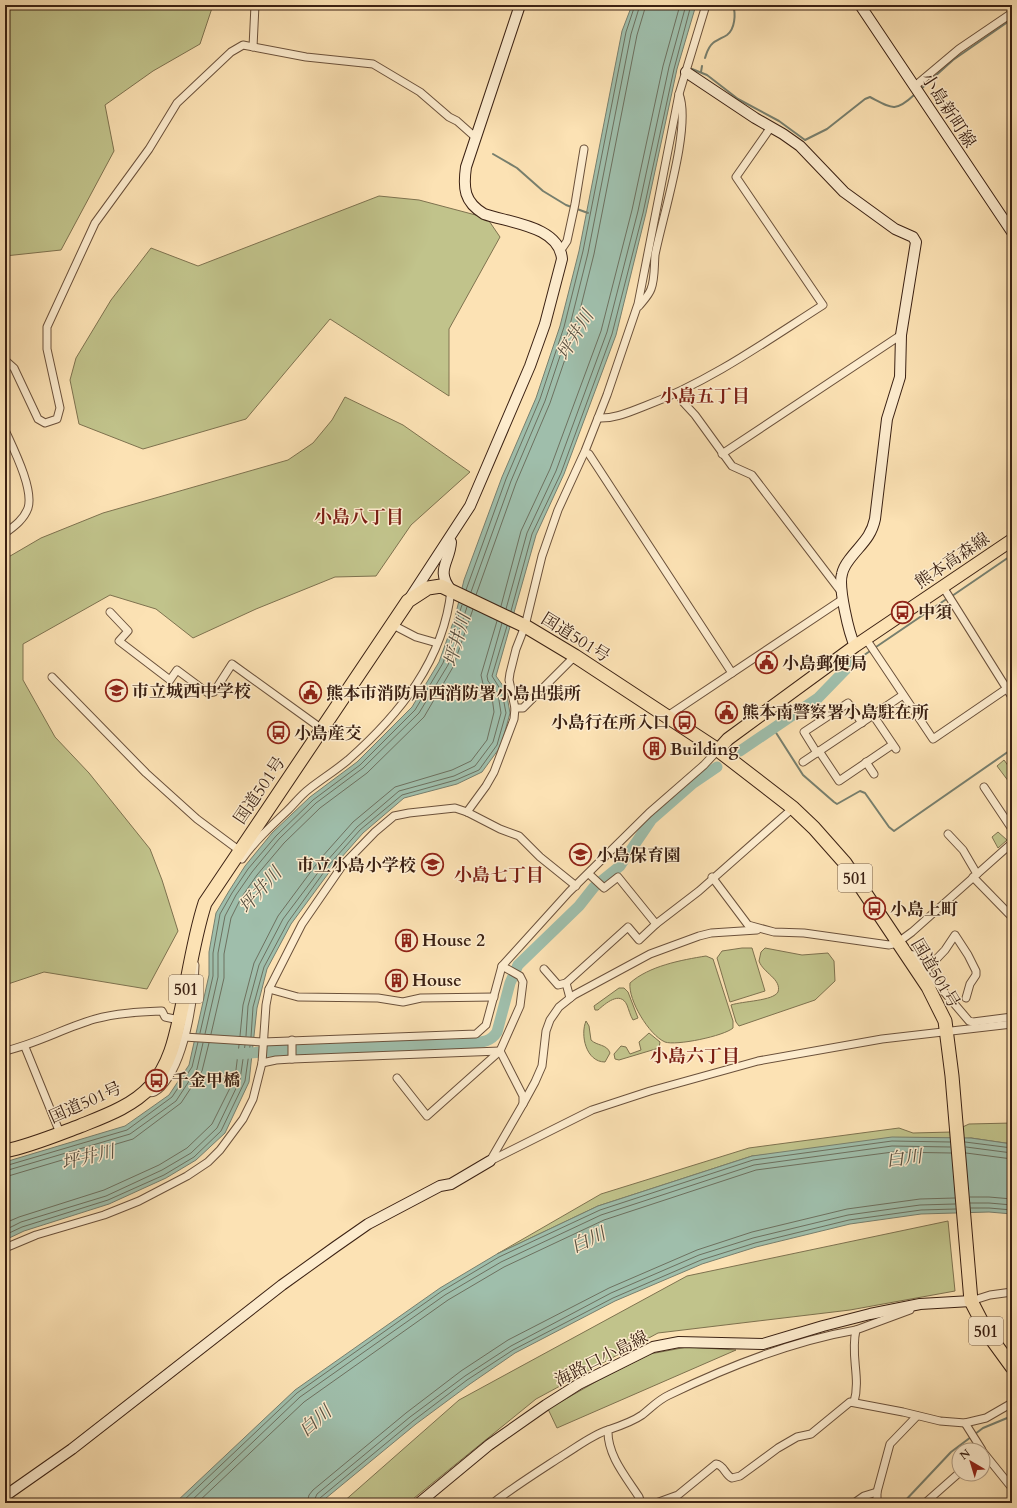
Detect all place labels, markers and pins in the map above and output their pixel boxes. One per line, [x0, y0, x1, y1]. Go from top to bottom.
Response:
bus stop icon: 中須 [890, 599, 916, 625]
place label: 中須 [918, 601, 952, 624]
public building icon: 小島郵便局 [753, 650, 779, 676]
place label: 小島郵便局 [782, 652, 867, 675]
school or university icon: 市立城西中学校 [103, 678, 129, 704]
place label: 市立城西中学校 [132, 680, 251, 703]
public building icon: 熊本市消防局西消防署小島出張所 [297, 680, 323, 706]
place label: 熊本市消防局西消防署小島出張所 [326, 682, 581, 705]
public building icon: 熊本南警察署小島駐在所 [714, 699, 740, 725]
place label: 熊本南警察署小島駐在所 [742, 701, 929, 724]
bus stop icon: 小島行在所入口 [672, 709, 698, 735]
place label: 小島行在所入口 [551, 711, 670, 734]
bus stop icon: 小島産交 [265, 720, 291, 746]
place label: 小島産交 [294, 722, 362, 745]
building icon: Building [641, 736, 667, 762]
place label: Building [670, 738, 739, 761]
school or university icon: 小島保育園 [568, 842, 594, 868]
place label: 小島保育園 [596, 844, 681, 867]
school or university icon: 市立小島小学校 [419, 852, 445, 878]
place label: 市立小島小学校 [297, 854, 416, 877]
bus stop icon: 小島上町 [862, 896, 888, 922]
place label: 小島上町 [890, 898, 958, 921]
building icon: House 2 [393, 927, 419, 953]
place label: House 2 [422, 929, 485, 952]
building icon: House [383, 967, 409, 993]
place label: House [412, 969, 462, 992]
bus stop icon: 千金甲橋 [143, 1067, 169, 1093]
place label: 千金甲橋 [172, 1069, 240, 1092]

